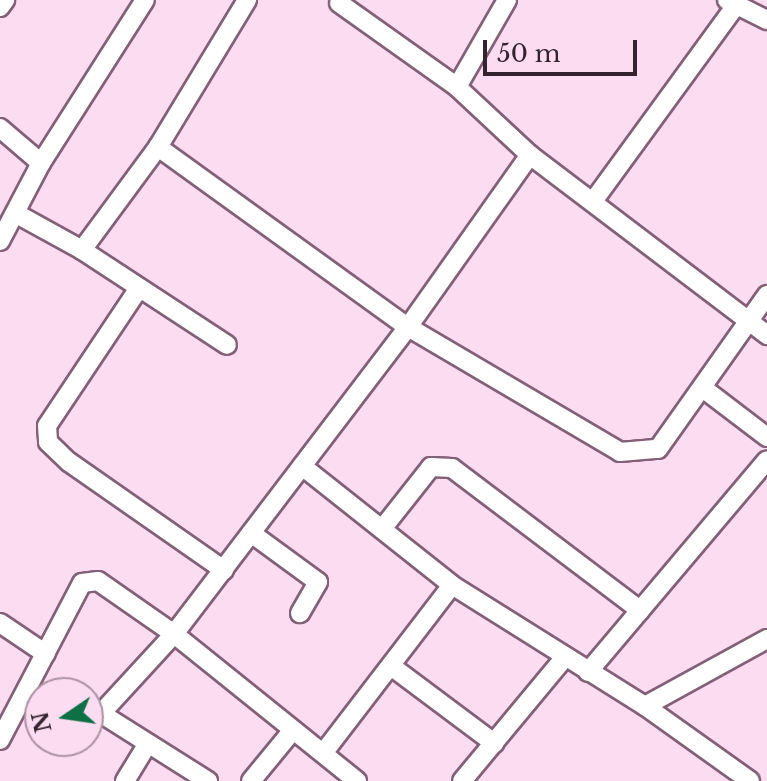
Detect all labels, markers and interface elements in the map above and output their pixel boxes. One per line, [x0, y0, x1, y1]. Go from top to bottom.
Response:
scale bar [487, 24, 641, 74]
text: 50 m [497, 39, 560, 68]
north arrow [24, 677, 104, 757]
text: N [27, 709, 58, 735]

